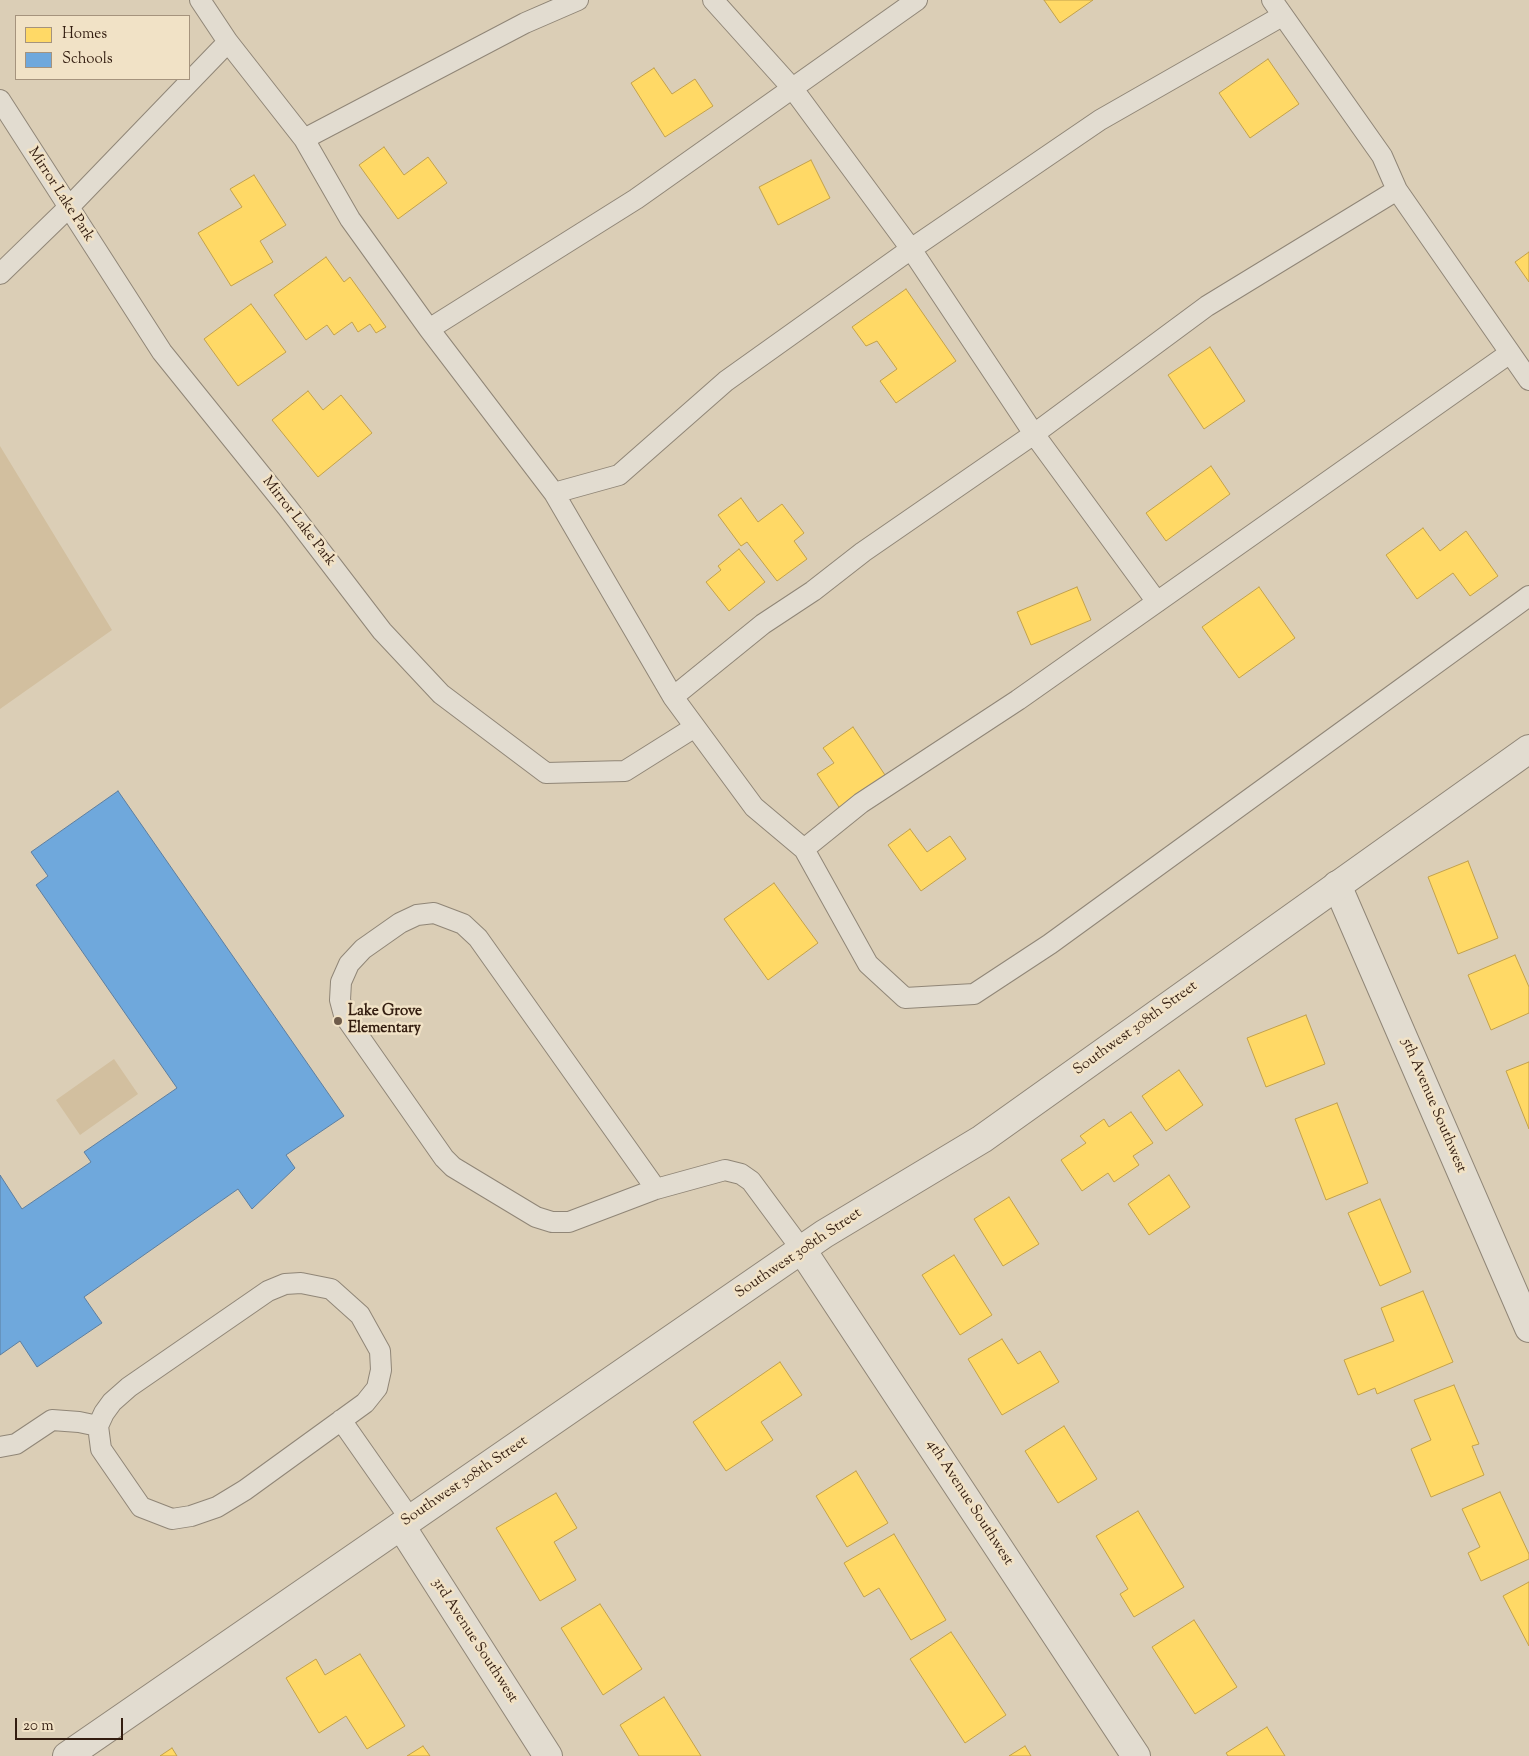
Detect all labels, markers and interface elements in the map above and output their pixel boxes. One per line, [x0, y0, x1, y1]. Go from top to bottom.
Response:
legend [15, 15, 190, 80]
text: Homes [62, 24, 107, 45]
text: Schools [62, 49, 113, 70]
street label: Mirror Lake Park [23, 144, 97, 246]
street label: Mirror Lake Park [257, 474, 339, 570]
street label: Southwest 308th Street [1071, 978, 1201, 1080]
place label: Lake Grove Elementary [348, 1003, 422, 1038]
marker: Lake Grove Elementary [332, 1015, 344, 1027]
street label: 5th Avenue Southwest [1397, 1036, 1469, 1176]
street label: Southwest 308th Street [732, 1205, 866, 1303]
street label: Southwest 308th Street [398, 1433, 532, 1531]
street label: 4th Avenue Southwest [922, 1437, 1016, 1569]
street label: 3rd Avenue Southwest [427, 1575, 521, 1707]
scale bar [18, 1708, 125, 1740]
text: 20 m [23, 1716, 54, 1737]

